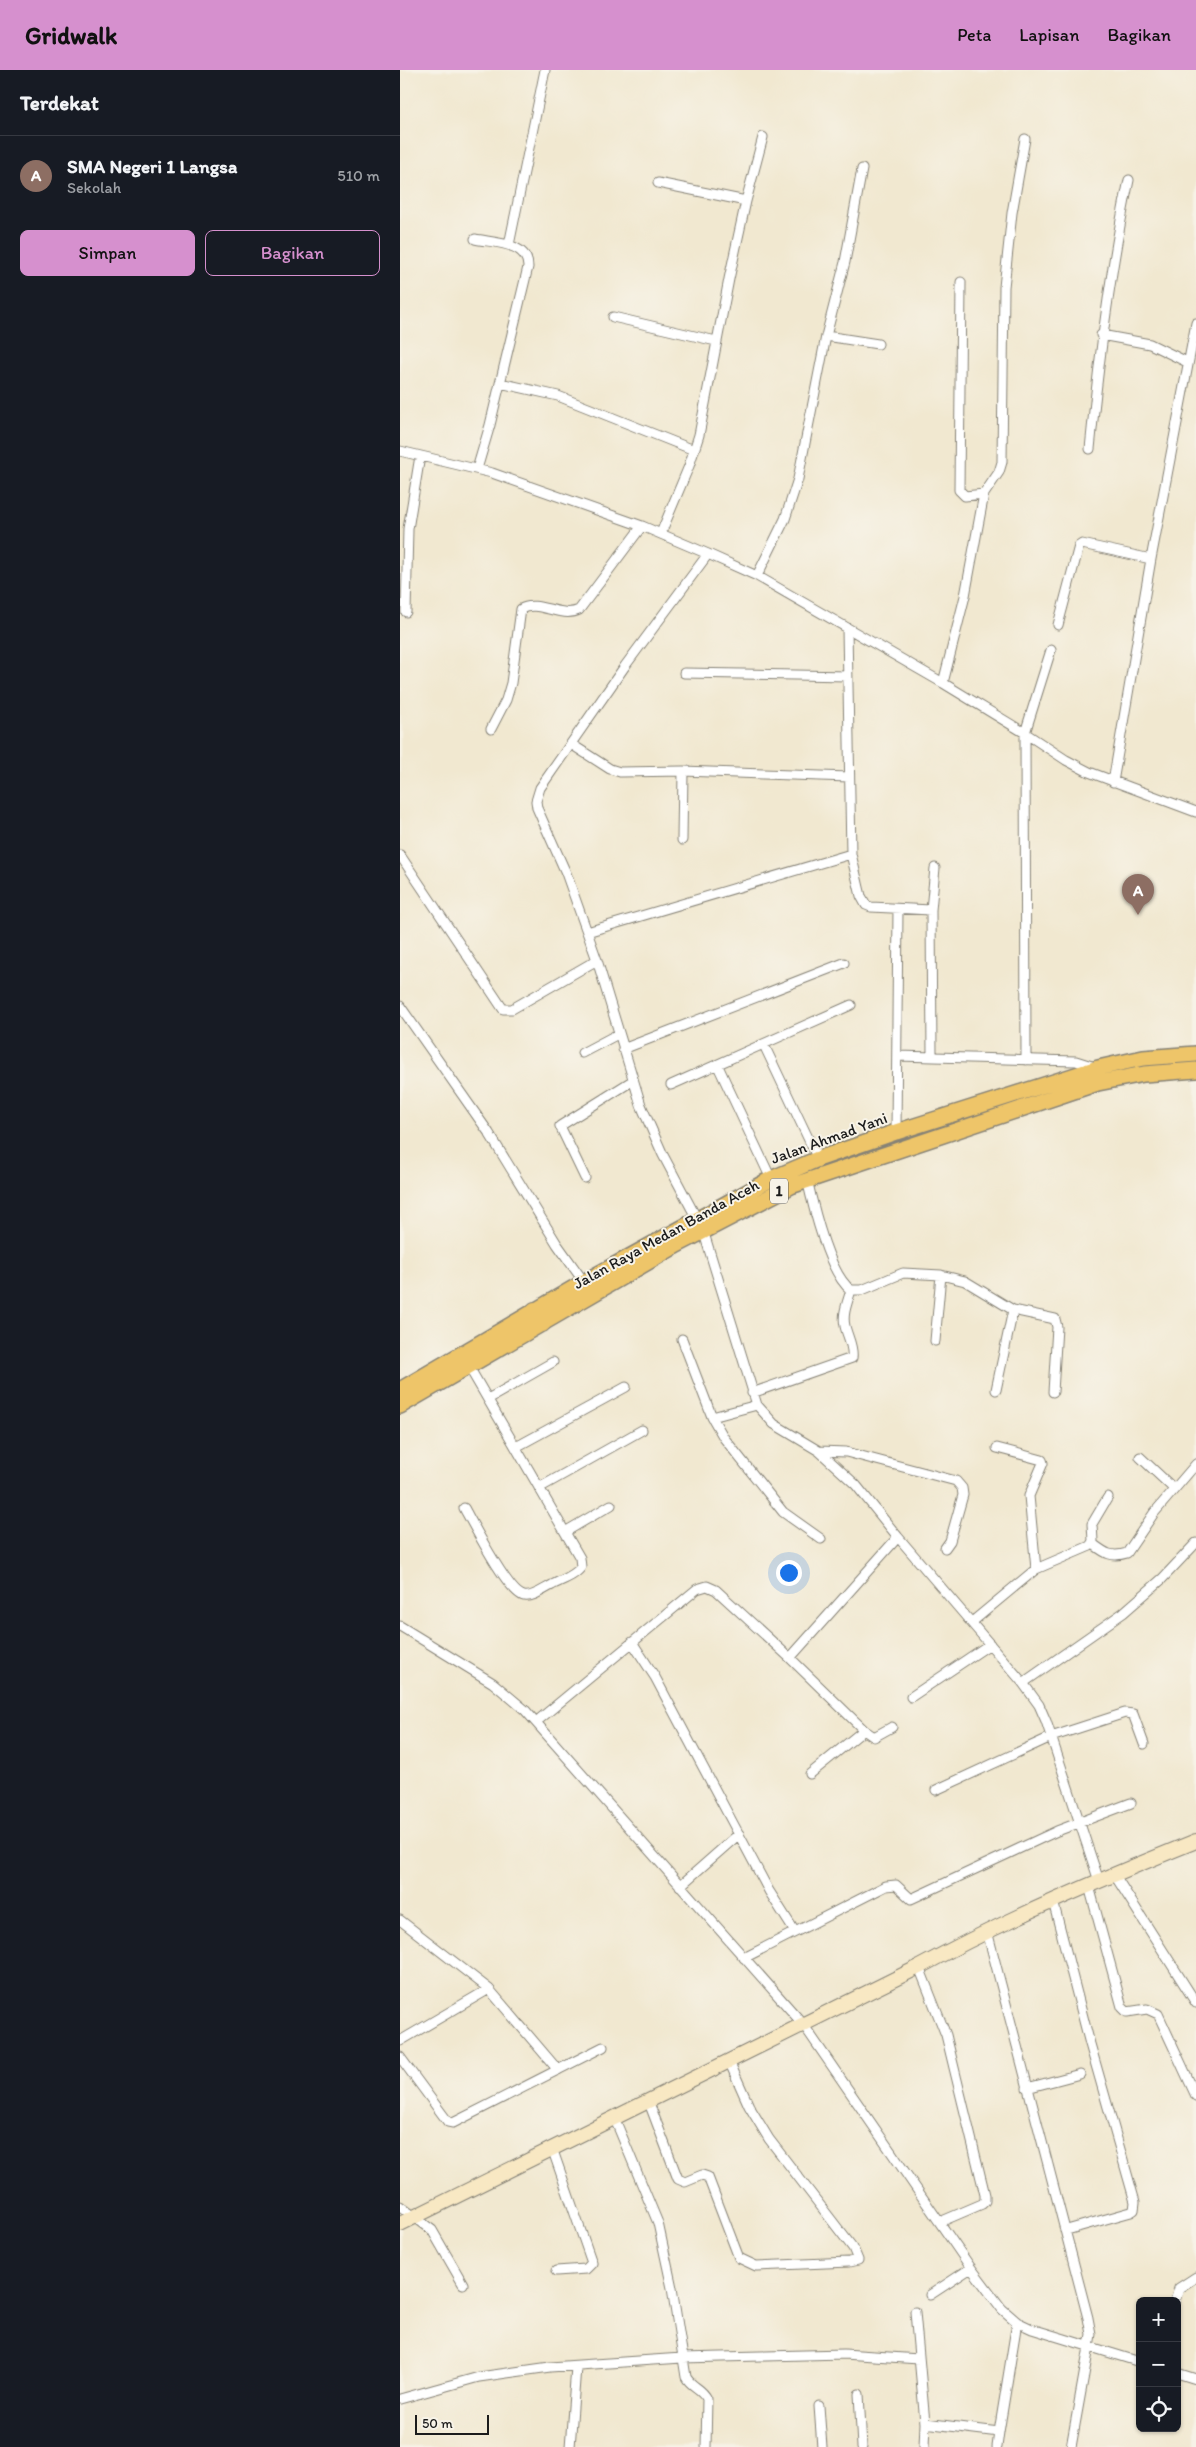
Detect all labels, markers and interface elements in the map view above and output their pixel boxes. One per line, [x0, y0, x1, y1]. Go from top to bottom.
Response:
text: Gridwalk [25, 21, 117, 50]
text: Peta [957, 24, 991, 46]
text: Lapisan [1019, 24, 1079, 46]
text: Bagikan [1107, 24, 1171, 46]
text: Terdekat [20, 90, 99, 115]
text: SMA Negeri 1 Langsa [67, 155, 237, 178]
text: A [31, 166, 41, 185]
text: 510 m [337, 166, 380, 185]
text: Sekolah [67, 178, 121, 197]
button: Simpan [20, 230, 195, 276]
button: Bagikan [205, 230, 380, 276]
pin: A [1122, 874, 1154, 915]
street label: Jalan Ahmad Yani [768, 1108, 890, 1168]
street label: Jalan Raya Medan Banda Aceh [570, 1175, 763, 1293]
road number: 1 [770, 1178, 788, 1204]
your location [776, 1560, 802, 1586]
map controls [1136, 2297, 1181, 2432]
button: + [1136, 2297, 1181, 2342]
button: − [1136, 2342, 1181, 2387]
button: locate [1136, 2387, 1181, 2432]
scale bar [415, 2412, 489, 2435]
text: 50 m [422, 2415, 453, 2432]

